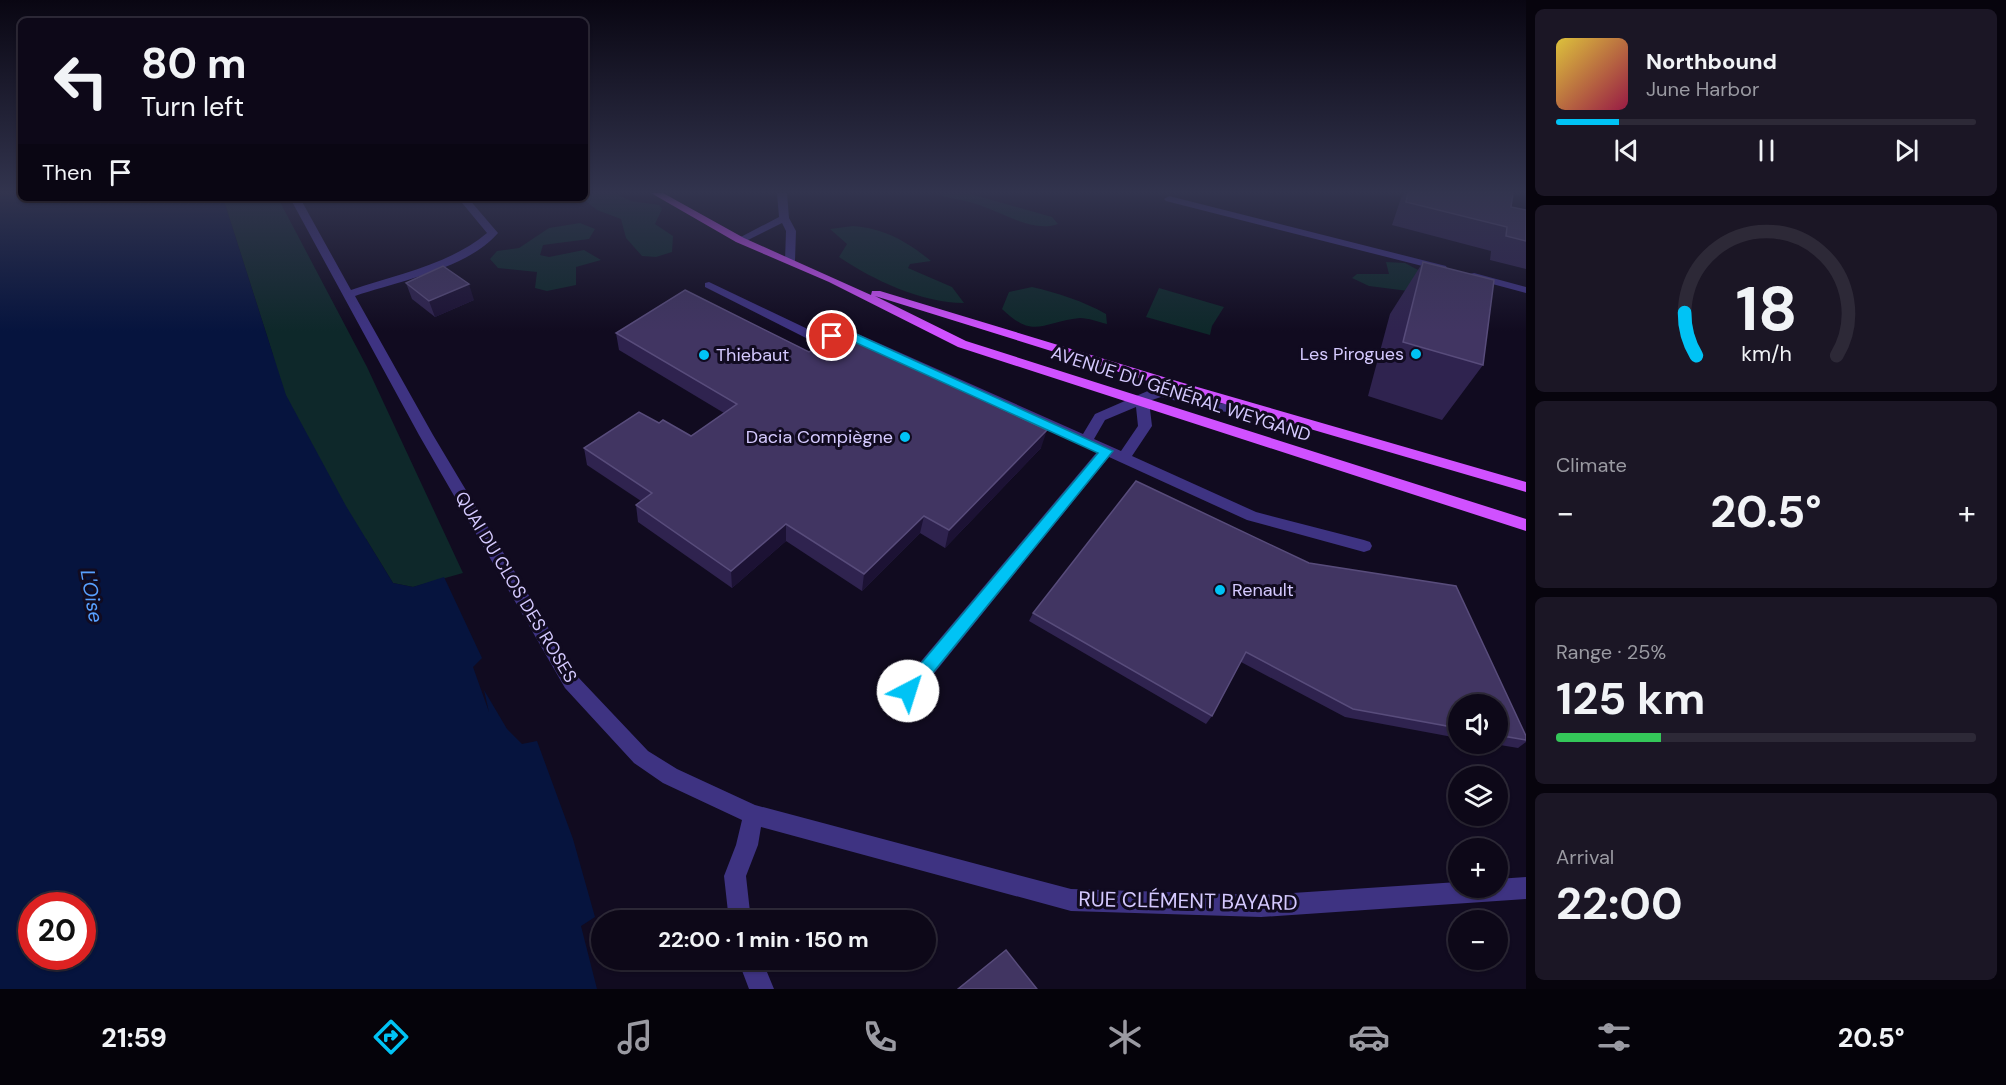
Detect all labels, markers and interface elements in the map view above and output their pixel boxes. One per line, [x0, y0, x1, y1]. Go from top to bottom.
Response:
text: 80 m [141, 36, 247, 91]
icon: left [42, 42, 120, 120]
text: Northbound [1646, 47, 1777, 76]
text: June Harbor [1646, 76, 1759, 102]
text: Turn left [141, 89, 244, 124]
icon: previous [1610, 134, 1643, 167]
icon: pause [1750, 134, 1783, 167]
icon: next [1890, 134, 1923, 167]
icon: arrive [104, 156, 137, 189]
text: Then [42, 158, 92, 187]
text: 18 [1735, 268, 1797, 349]
pin [806, 310, 857, 361]
icon: arrive [815, 319, 848, 352]
text: km/h [1741, 340, 1791, 368]
street label: AVENUE DU GÉNÉRAL WEYGAND [1048, 341, 1314, 447]
place label: Les Pirogues [1300, 342, 1404, 366]
place label: Thiebaut [716, 343, 789, 367]
marker: Les Pirogues [1409, 347, 1423, 361]
marker: Thiebaut [697, 348, 711, 362]
place label: Dacia Compiègne [746, 425, 893, 449]
marker: Dacia Compiègne [898, 430, 912, 444]
text: Climate [1556, 452, 1627, 478]
text: 20.5° [1710, 482, 1822, 541]
street label: QUAI DU CLOS DES ROSES [449, 487, 583, 687]
text: − [1556, 491, 1574, 534]
text: + [1958, 491, 1976, 534]
water label: L'Oise [75, 567, 109, 625]
place label: Renault [1232, 578, 1294, 602]
marker: Renault [1213, 583, 1227, 597]
text: Range · 25% [1556, 639, 1666, 665]
position arrow [876, 659, 940, 723]
text: 125 km [1556, 669, 1705, 728]
map controls [1448, 694, 1508, 970]
button: sound [1448, 694, 1508, 754]
button: layers [1448, 766, 1508, 826]
button: + [1448, 838, 1508, 898]
text: Arrival [1556, 844, 1614, 870]
text: 22:00 [1556, 874, 1683, 933]
street label: RUE CLÉMENT BAYARD [1078, 885, 1298, 917]
speed limit sign: 20 [18, 892, 96, 970]
button: − [1448, 910, 1508, 970]
text: 22:00 · 1 min · 150 m [658, 925, 869, 954]
icon: directions [370, 1016, 412, 1058]
icon: music [614, 1016, 656, 1058]
icon: phone [859, 1016, 901, 1058]
icon: climate [1104, 1016, 1146, 1058]
icon: car [1348, 1016, 1390, 1058]
icon: filters [1593, 1016, 1635, 1058]
text: 21:59 [101, 1020, 167, 1055]
text: 20.5° [1838, 1020, 1905, 1055]

